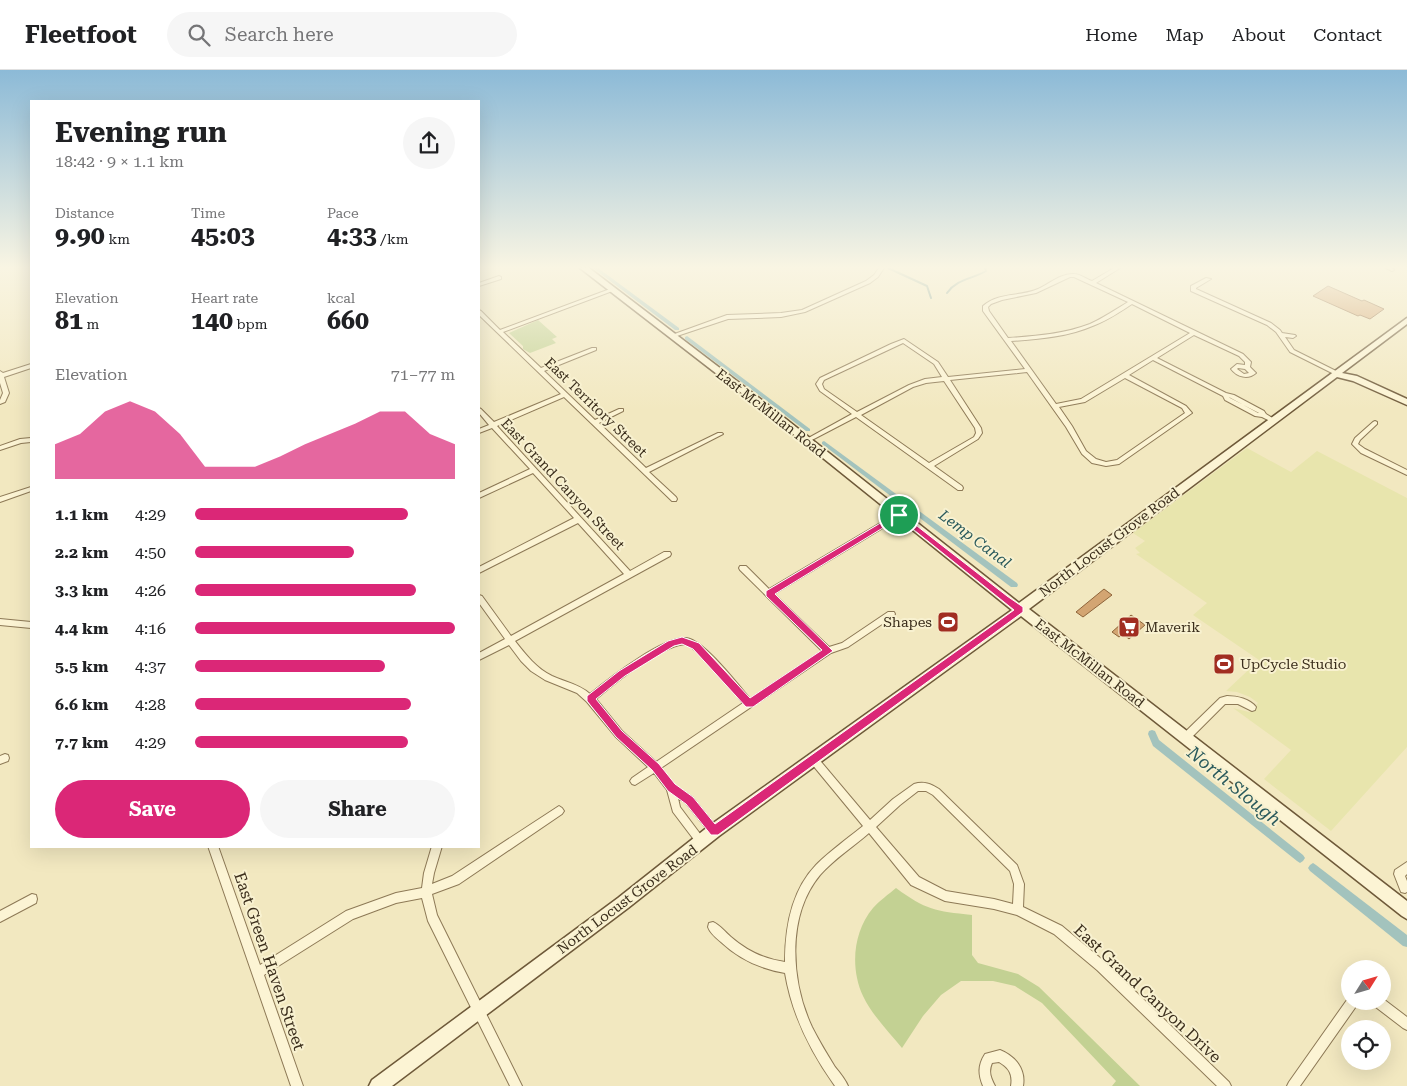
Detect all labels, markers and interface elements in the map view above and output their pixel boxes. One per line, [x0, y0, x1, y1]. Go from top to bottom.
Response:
search box [167, 12, 517, 57]
text: Fleetfoot [25, 21, 137, 49]
icon: search [185, 21, 213, 49]
text: Search here [225, 23, 334, 46]
text: Home [1085, 24, 1137, 45]
text: Map [1165, 24, 1204, 45]
text: About [1232, 24, 1285, 45]
text: Contact [1313, 24, 1382, 45]
text: Evening run [55, 116, 227, 149]
button: share [403, 117, 455, 169]
text: 18:42 · 9 × 1.1 km [55, 152, 184, 171]
text: Distance [55, 205, 114, 221]
text: Time [191, 205, 225, 221]
text: Pace [327, 205, 359, 221]
text: 9.90 [55, 221, 105, 250]
text: 45:03 [191, 221, 255, 250]
text: 4:33 [327, 221, 377, 250]
text: km [105, 231, 130, 247]
text: /km [377, 231, 409, 247]
text: Elevation [55, 290, 118, 306]
text: Heart rate [191, 290, 258, 306]
text: kcal [327, 290, 355, 306]
text: 81 [55, 306, 83, 335]
text: 140 [191, 306, 233, 335]
text: 660 [327, 306, 369, 335]
text: m [83, 316, 99, 332]
text: bpm [233, 316, 268, 332]
street label: East Territory Street [542, 354, 650, 460]
text: Elevation [55, 365, 128, 384]
text: 71–77 m [391, 365, 455, 384]
street label: East McMillan Road [713, 365, 829, 461]
street label: East Grand Canyon Street [498, 415, 628, 553]
street label: North Locust Grove Road [1036, 484, 1182, 600]
pin [878, 494, 920, 536]
icon: arrive [885, 501, 913, 529]
text: 1.1 km [55, 505, 108, 524]
text: 4:29 [135, 505, 166, 524]
water label: Lemp Canal [935, 505, 1015, 572]
text: 2.2 km [55, 543, 108, 562]
text: 4:50 [135, 543, 166, 562]
text: 3.3 km [55, 581, 108, 600]
text: 4:26 [135, 581, 166, 600]
sports icon: Shapes [936, 610, 960, 634]
place label: Shapes [883, 614, 932, 630]
street label: East McMillan Road [1032, 615, 1148, 711]
supermarket icon: Maverik [1117, 615, 1141, 639]
text: 4.4 km [55, 619, 108, 638]
text: 4:16 [135, 619, 166, 638]
place label: Maverik [1145, 619, 1200, 635]
sports icon: UpCycle Studio [1212, 652, 1236, 676]
place label: UpCycle Studio [1240, 656, 1346, 672]
text: 5.5 km [55, 657, 108, 676]
text: 4:37 [135, 657, 166, 676]
text: 6.6 km [55, 695, 108, 714]
text: 4:28 [135, 695, 166, 714]
text: 7.7 km [55, 733, 108, 752]
text: 4:29 [135, 733, 166, 752]
water label: North Slough [1183, 741, 1285, 830]
button: Save [55, 780, 250, 838]
button: Share [260, 780, 455, 838]
street label: North Locust Grove Road [554, 841, 700, 957]
street label: East Green Haven Street [230, 870, 309, 1053]
street label: East Grand Canyon Drive [1070, 920, 1225, 1067]
north arrow [1341, 960, 1391, 1010]
map controls [1341, 960, 1391, 1070]
button: locate [1341, 1020, 1391, 1070]

